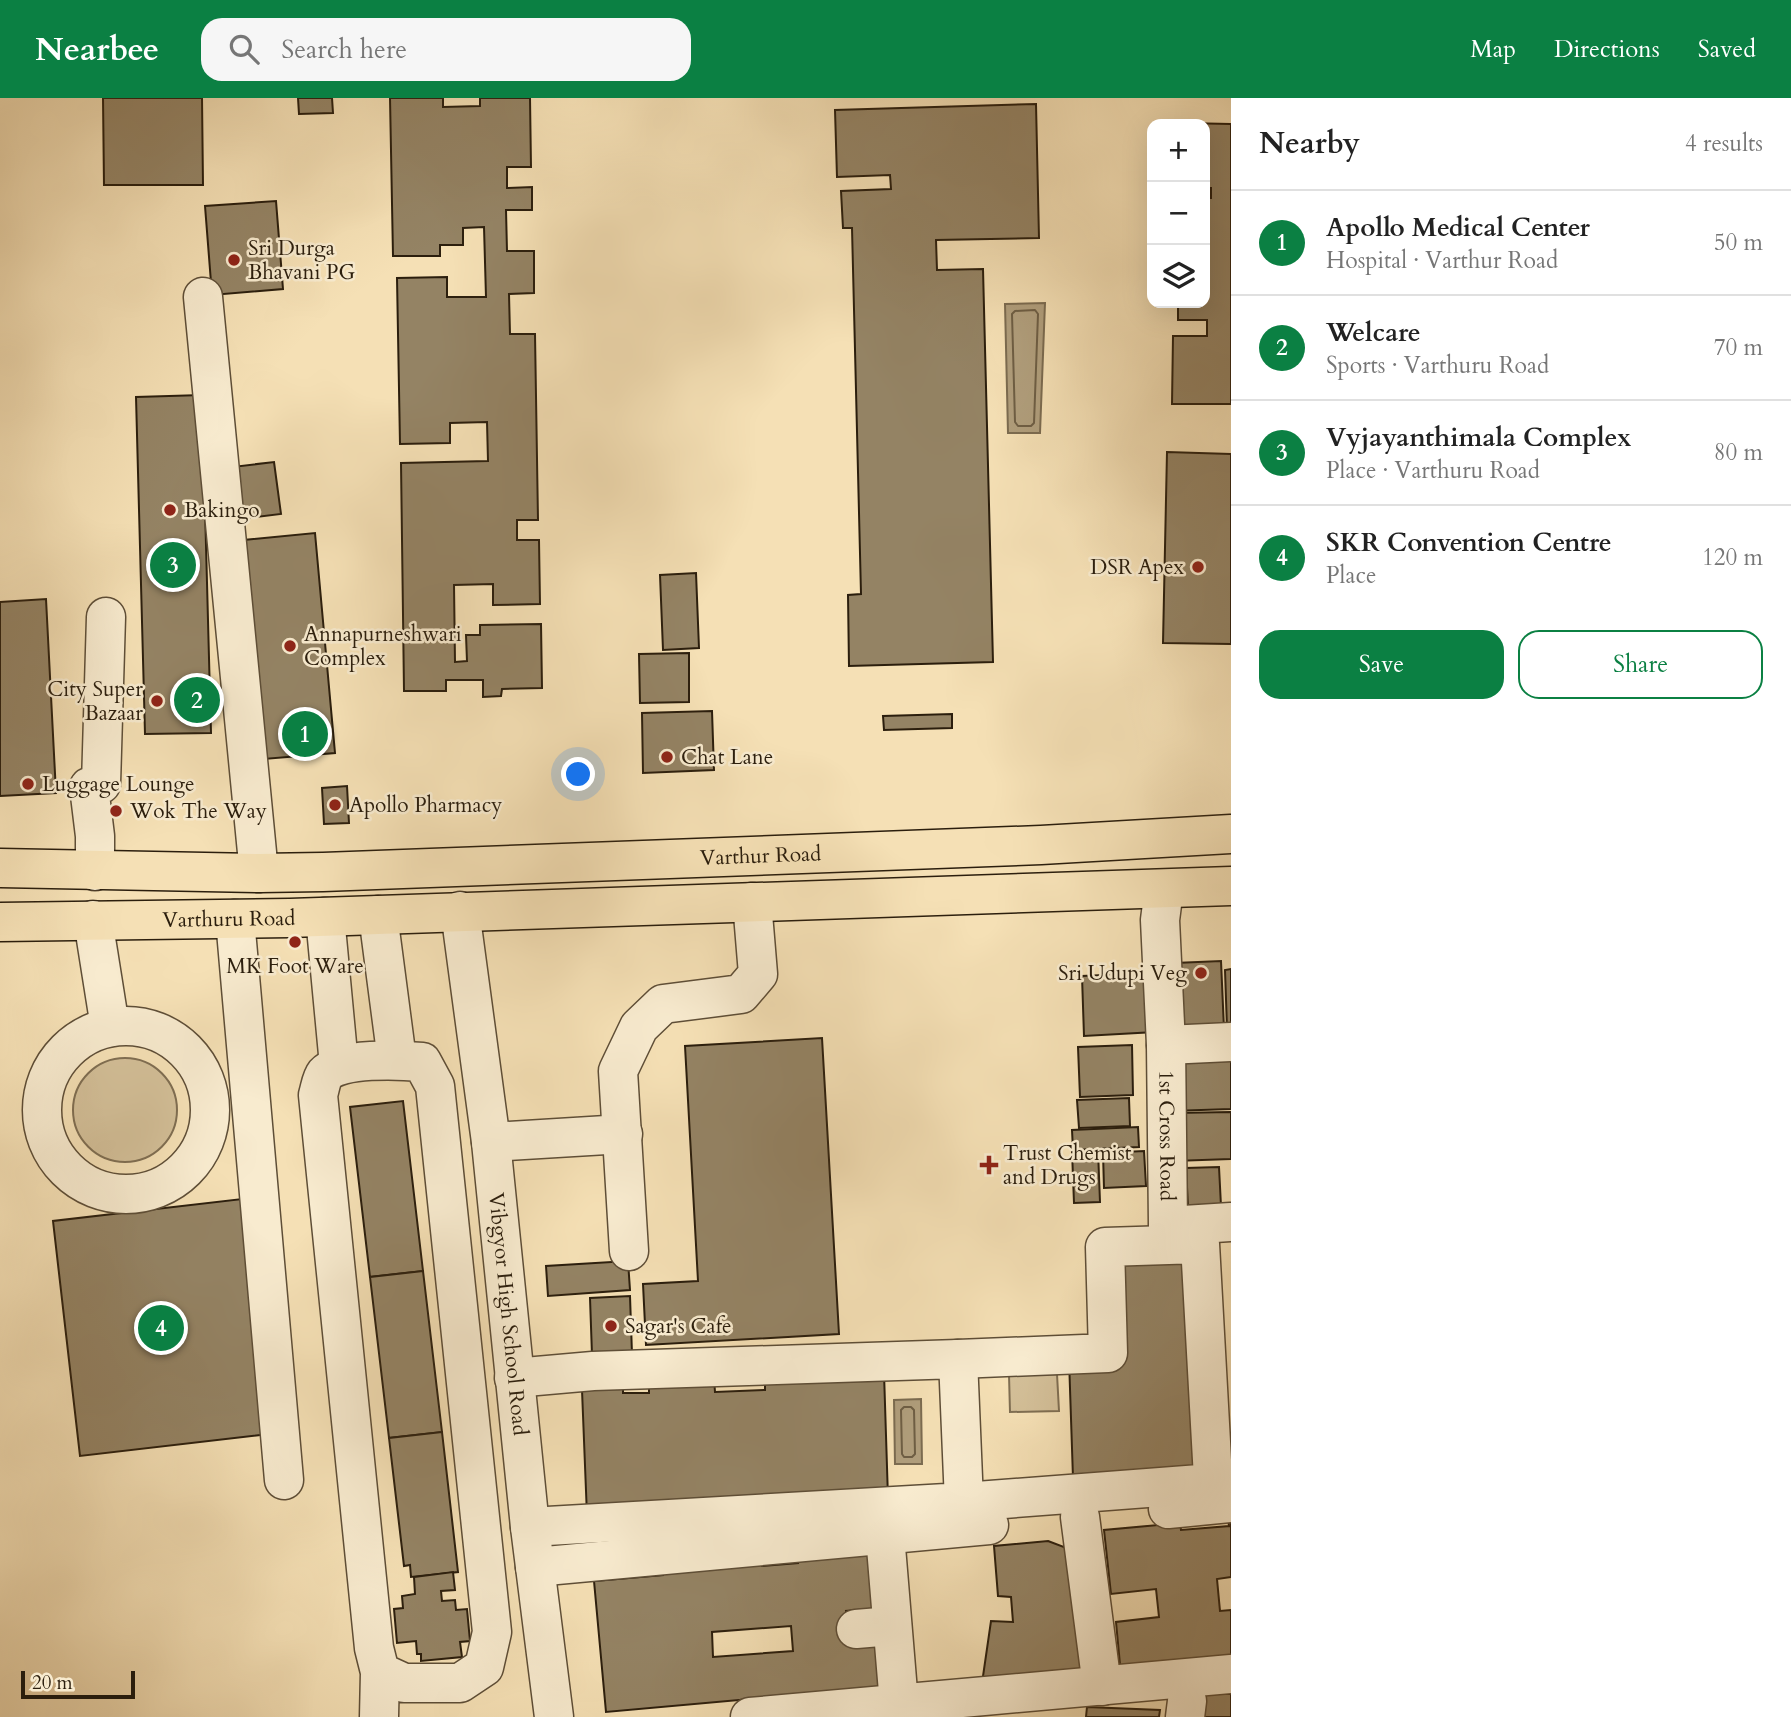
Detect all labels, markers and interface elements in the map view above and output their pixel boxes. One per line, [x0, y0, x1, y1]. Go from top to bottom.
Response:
search box [201, 18, 691, 81]
text: Nearbee [35, 27, 159, 72]
icon: search [225, 30, 263, 68]
text: Search here [281, 32, 407, 67]
text: Map [1470, 33, 1516, 66]
text: Directions [1554, 33, 1660, 66]
text: Saved [1698, 33, 1756, 66]
map controls [1147, 119, 1210, 308]
button: + [1147, 119, 1210, 182]
text: Nearby [1259, 123, 1360, 164]
text: 4 results [1685, 128, 1763, 159]
button: − [1147, 182, 1210, 245]
text: Apollo Medical Center [1326, 210, 1590, 245]
text: 1 [1276, 227, 1288, 258]
text: 50 m [1714, 227, 1763, 258]
place label: Sri Durga Bhavani PG [248, 234, 355, 287]
button: layers [1147, 245, 1210, 308]
text: Hospital · Varthur Road [1326, 245, 1558, 276]
marker: Sri Durga Bhavani PG [226, 252, 242, 268]
text: Welcare [1326, 315, 1421, 350]
text: 2 [1276, 332, 1288, 363]
text: 70 m [1714, 332, 1763, 363]
text: Sports · Varthuru Road [1326, 350, 1549, 381]
text: Vyjayanthimala Complex [1326, 420, 1631, 455]
text: 3 [1276, 437, 1288, 468]
text: 80 m [1714, 437, 1763, 468]
text: Place · Varthuru Road [1326, 455, 1540, 486]
place label: Bakingo [184, 496, 260, 525]
marker: Bakingo [162, 502, 178, 518]
text: SKR Convention Centre [1326, 525, 1612, 560]
pin: 3 [150, 539, 196, 591]
text: 4 [1276, 542, 1288, 573]
text: 120 m [1702, 542, 1763, 573]
place label: DSR Apex [1090, 553, 1185, 582]
marker: DSR Apex [1190, 559, 1206, 575]
text: Place [1326, 560, 1376, 591]
place label: Annapurneshwari Complex [304, 620, 462, 673]
button: Save [1259, 630, 1504, 699]
button: Share [1518, 630, 1763, 699]
marker: Annapurneshwari Complex [282, 638, 298, 654]
pin: 2 [174, 674, 220, 726]
place label: City Super Bazaar [47, 675, 143, 728]
marker: City Super Bazaar [149, 693, 165, 709]
pin: 1 [282, 708, 328, 760]
place label: Chat Lane [681, 743, 773, 772]
marker: Chat Lane [659, 749, 675, 765]
your location [561, 757, 595, 791]
place label: Luggage Lounge [42, 770, 195, 799]
marker: Luggage Lounge [20, 776, 36, 792]
place label: Apollo Pharmacy [349, 791, 502, 820]
place label: Wok The Way [129, 797, 267, 826]
marker: Apollo Pharmacy [327, 797, 343, 813]
marker: Wok The Way [108, 803, 124, 819]
street label: Varthur Road [699, 839, 822, 872]
street label: Varthuru Road [162, 903, 296, 934]
marker: MK Foot Ware [287, 934, 303, 950]
place label: MK Foot Ware [226, 952, 364, 981]
place label: Sri Udupi Veg [1058, 959, 1187, 988]
marker: Sri Udupi Veg [1193, 965, 1209, 981]
street label: 1st Cross Road [1152, 1070, 1182, 1201]
place label: Trust Chemist and Drugs [1003, 1139, 1132, 1192]
marker: Trust Chemist and Drugs [981, 1157, 997, 1173]
street label: Vibgyor High School Road [482, 1191, 535, 1437]
pin: 4 [138, 1302, 184, 1354]
place label: Sagar's Cafe [625, 1312, 732, 1341]
marker: Sagar's Cafe [603, 1318, 619, 1334]
scale bar [21, 1668, 135, 1700]
text: 20 m [32, 1670, 73, 1696]

